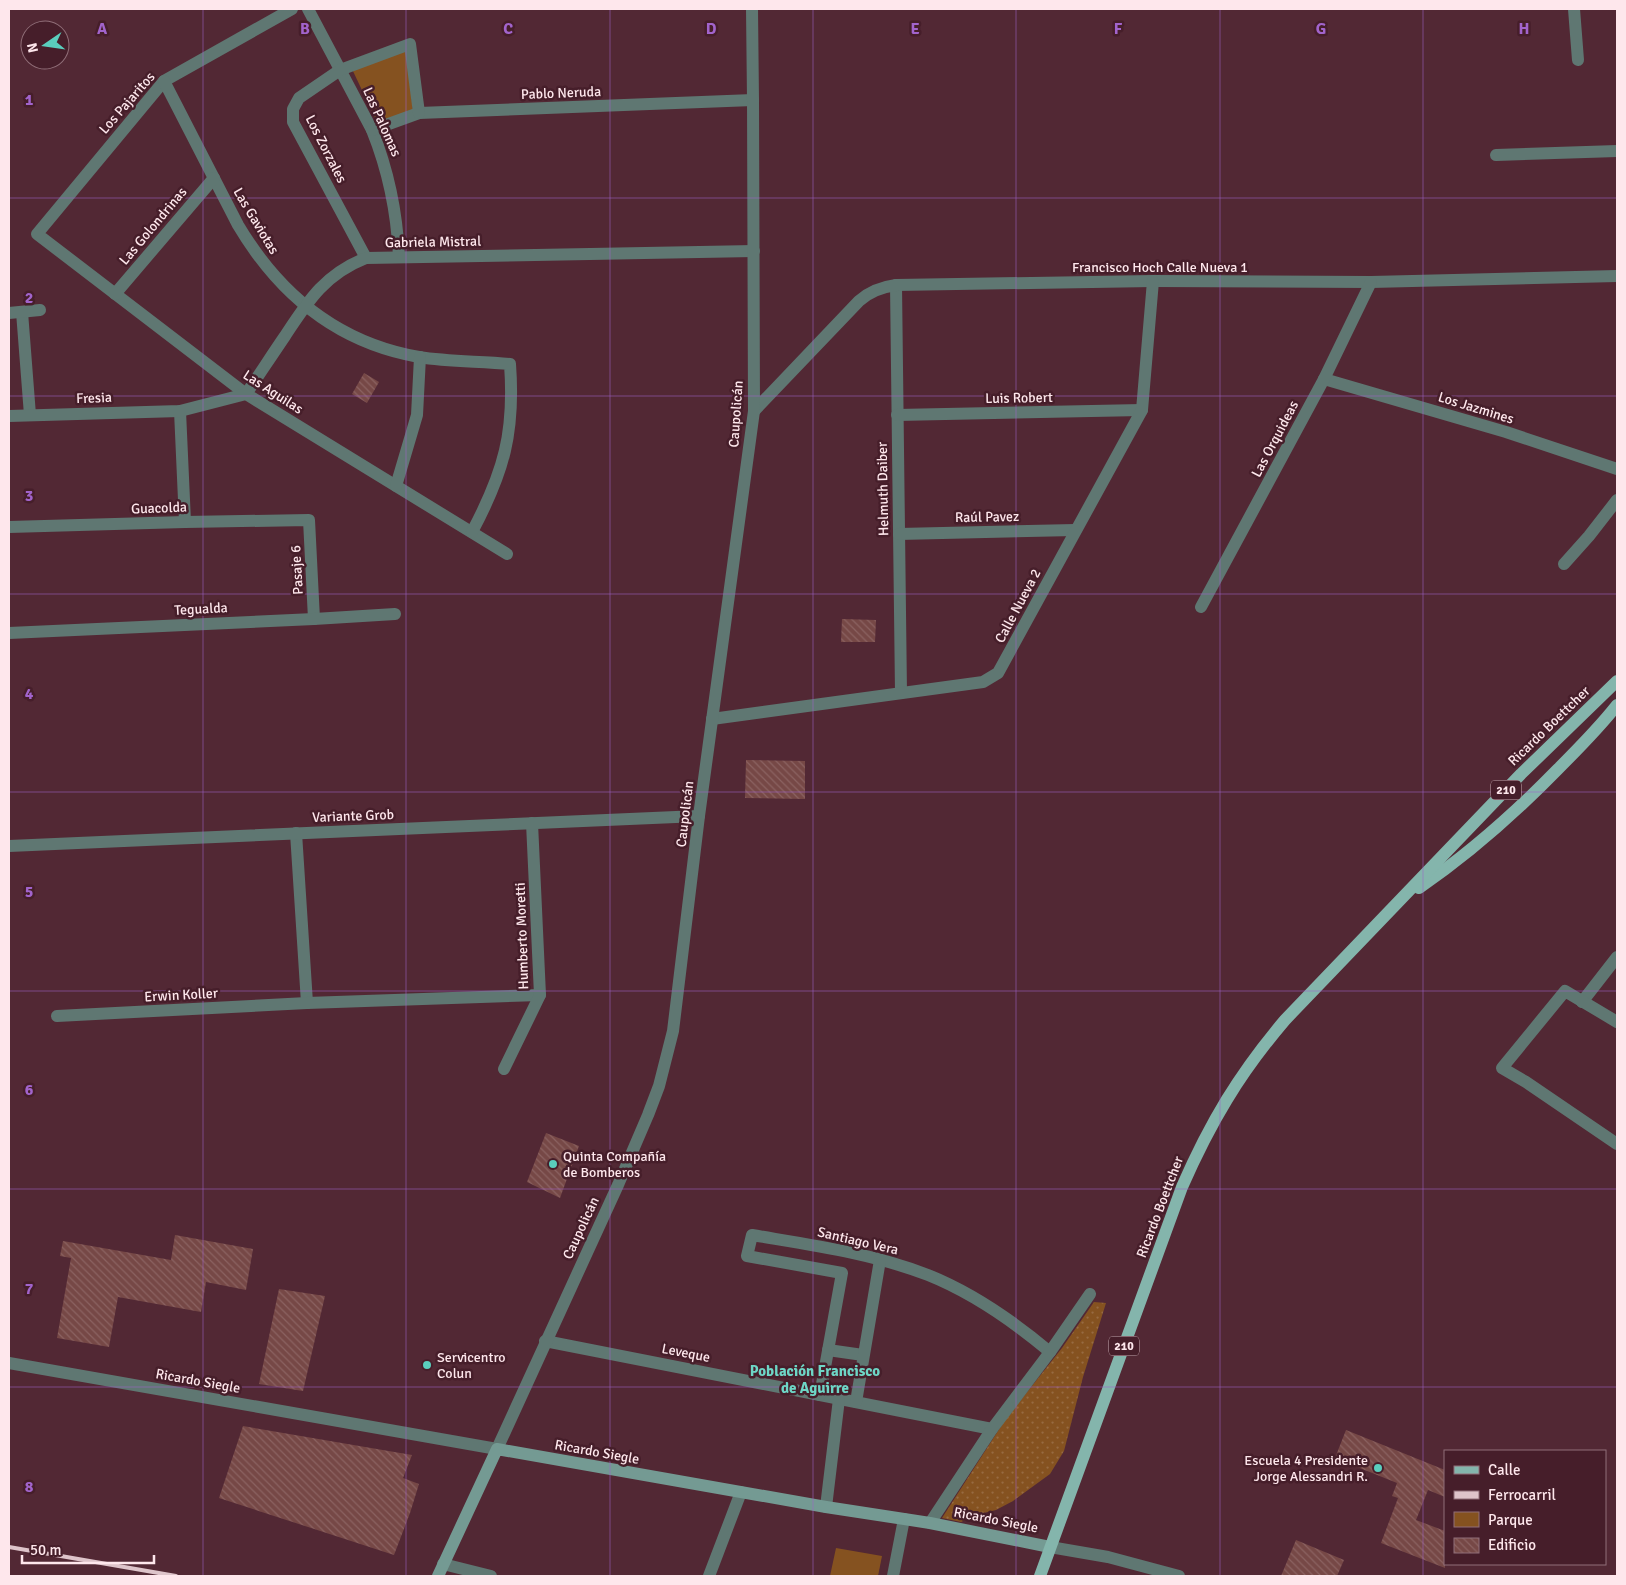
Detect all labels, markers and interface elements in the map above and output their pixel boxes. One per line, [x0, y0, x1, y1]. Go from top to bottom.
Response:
text: A [97, 19, 108, 39]
text: B [300, 19, 310, 39]
text: C [503, 19, 513, 39]
text: D [706, 19, 717, 39]
text: E [910, 19, 920, 39]
text: F [1114, 19, 1123, 39]
text: G [1316, 19, 1326, 39]
text: H [1519, 19, 1529, 39]
north arrow [20, 20, 70, 70]
text: N [23, 41, 42, 54]
street label: Los Pajaritos [95, 69, 159, 137]
street label: Pablo Neruda [521, 83, 601, 103]
street label: Las Palomas [359, 85, 405, 159]
text: 1 [25, 90, 34, 110]
street label: Los Zorzales [302, 112, 350, 186]
street label: Las Golondrinas [116, 184, 190, 268]
street label: Las Gaviotas [229, 185, 283, 257]
street label: Gabriela Mistral [385, 233, 481, 251]
street label: Francisco Hoch Calle Nueva 1 [1072, 259, 1248, 276]
text: 2 [25, 288, 33, 308]
street label: Las Aguilas [240, 366, 306, 418]
street label: Caupolicán [725, 380, 747, 448]
street label: Los Jazmines [1436, 388, 1516, 428]
street label: Fresia [76, 389, 112, 407]
street label: Luis Robert [985, 389, 1053, 407]
street label: Las Orquideas [1248, 398, 1302, 480]
street label: Helmuth Daiber [874, 441, 892, 536]
text: 3 [25, 486, 33, 506]
street label: Guacolda [131, 499, 187, 517]
street label: Raúl Pavez [955, 508, 1019, 526]
street label: Pasaje 6 [287, 545, 307, 595]
street label: Calle Nueva 2 [991, 566, 1045, 646]
street label: Tegualda [174, 599, 228, 619]
street label: Ricardo Boettcher [1504, 682, 1594, 769]
text: 4 [25, 684, 34, 704]
street label: Caupolicán [672, 780, 698, 848]
road number: 210 [1491, 780, 1521, 800]
street label: Variante Grob [312, 806, 394, 826]
text: 5 [25, 882, 33, 902]
street label: Humberto Moretti [512, 882, 532, 990]
street label: Erwin Koller [144, 985, 219, 1005]
text: 6 [25, 1080, 34, 1100]
place label: Quinta Compañía de Bomberos [563, 1148, 666, 1181]
street label: Ricardo Boettcher [1133, 1153, 1188, 1260]
marker: Quinta Compañía de Bomberos [547, 1158, 559, 1170]
street label: Caupolicán [559, 1194, 603, 1262]
street label: Santiago Vera [816, 1223, 900, 1259]
text: 7 [25, 1279, 34, 1299]
road number: 210 [1109, 1336, 1139, 1355]
street label: Leveque [660, 1340, 712, 1366]
place label: Servicentro Colun [437, 1349, 506, 1382]
marker: Servicentro Colun [421, 1359, 433, 1371]
district label: Población Francisco de Aguirre [750, 1362, 880, 1397]
street label: Ricardo Siegle [154, 1365, 242, 1397]
street label: Ricardo Siegle [553, 1436, 641, 1468]
legend [1444, 1450, 1606, 1565]
place label: Escuela 4 Presidente Jorge Alessandri R. [1244, 1452, 1368, 1485]
text: Calle [1488, 1461, 1521, 1479]
marker: Escuela 4 Presidente Jorge Alessandri R. [1372, 1462, 1384, 1474]
text: 8 [25, 1477, 34, 1497]
text: Ferrocarril [1488, 1486, 1556, 1504]
street label: Ricardo Siegle [952, 1503, 1040, 1537]
text: Parque [1488, 1511, 1533, 1529]
scale bar [22, 1532, 155, 1564]
text: Edificio [1488, 1536, 1536, 1554]
text: 50 m [30, 1541, 61, 1559]

